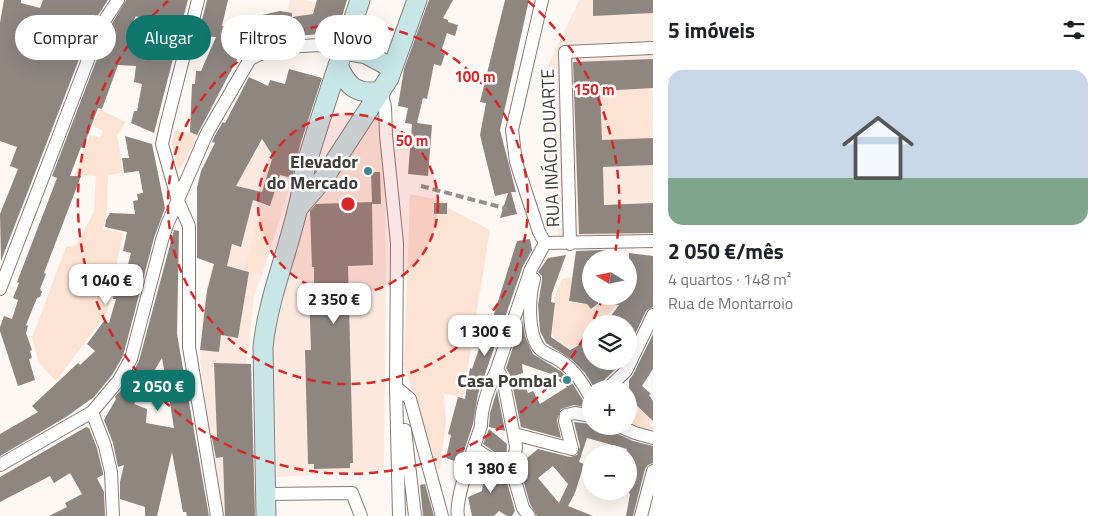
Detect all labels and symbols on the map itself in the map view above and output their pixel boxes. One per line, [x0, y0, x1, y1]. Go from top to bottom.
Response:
text: 100 m [454, 65, 496, 88]
street label: RUA INÁCIO DUARTE [534, 68, 566, 228]
text: 150 m [573, 78, 615, 101]
text: 50 m [396, 129, 428, 152]
place label: Elevador do Mercado [267, 148, 358, 196]
marker: Elevador do Mercado [362, 165, 374, 177]
centre of rings [339, 195, 357, 213]
north arrow [582, 250, 638, 305]
pin: 1 040 € [60, 264, 152, 306]
pin: 2 350 € [288, 282, 380, 325]
pin: 1 300 € [439, 314, 531, 357]
place label: Casa Pombal [457, 367, 557, 394]
pin: 2 050 € [112, 370, 204, 412]
marker: Casa Pombal [561, 374, 573, 386]
pin: 1 380 € [445, 452, 537, 494]

